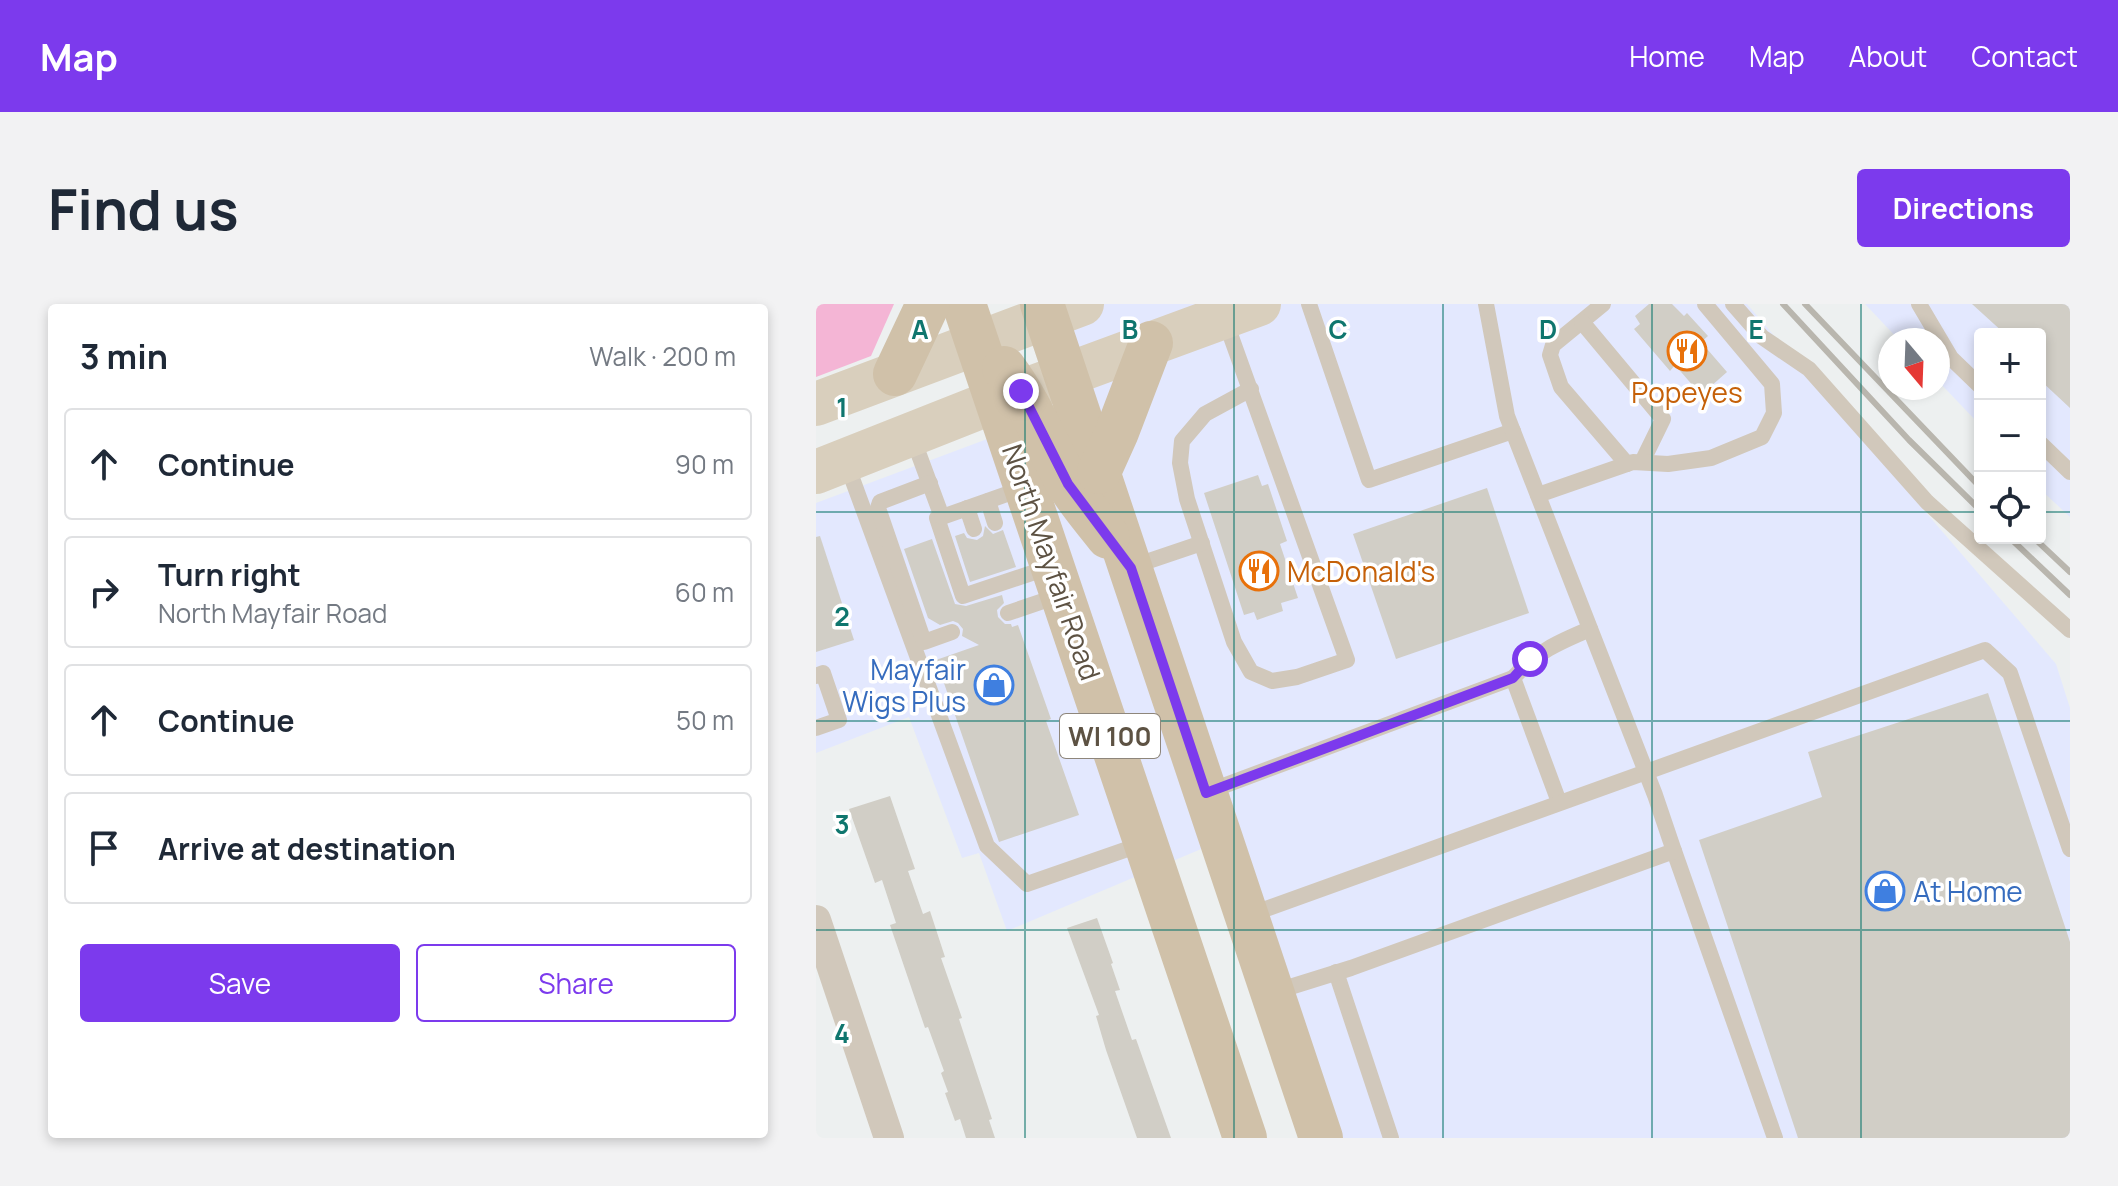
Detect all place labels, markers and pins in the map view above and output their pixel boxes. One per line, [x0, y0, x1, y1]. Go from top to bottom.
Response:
restaurant icon: Popeyes [1666, 330, 1708, 372]
place label: Popeyes [1631, 373, 1743, 411]
restaurant icon: McDonald's [1238, 550, 1280, 592]
place label: McDonald's [1287, 552, 1435, 590]
place label: Mayfair Wigs Plus [842, 650, 966, 720]
shop icon: Mayfair Wigs Plus [973, 664, 1015, 706]
shop icon: At Home [1864, 870, 1906, 912]
place label: At Home [1913, 872, 2023, 910]

